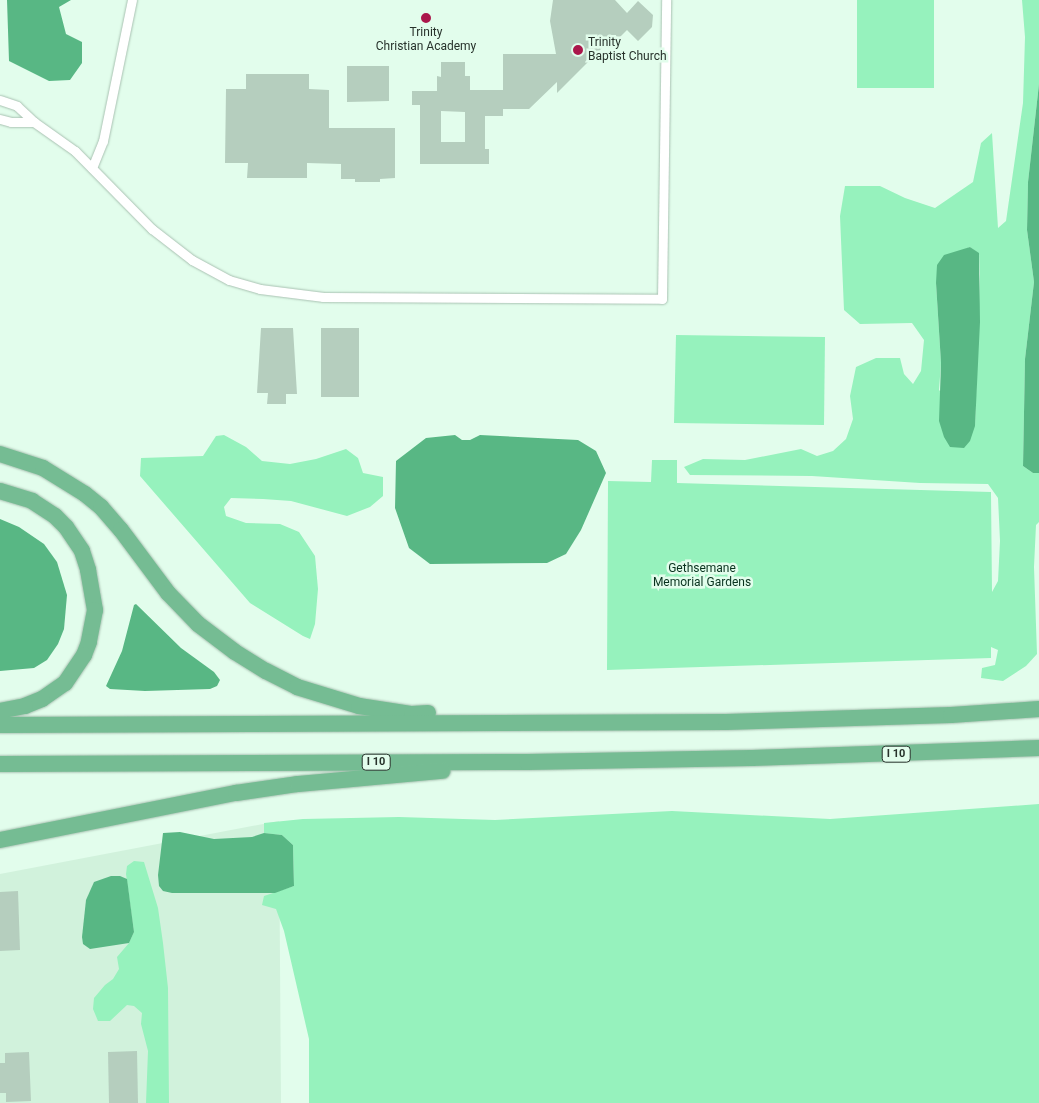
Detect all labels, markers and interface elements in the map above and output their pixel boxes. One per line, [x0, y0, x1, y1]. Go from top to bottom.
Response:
marker: Trinity Christian Academy [420, 12, 432, 24]
place label: Trinity Christian Academy [376, 26, 476, 54]
place label: Trinity Baptist Church [588, 36, 667, 64]
marker: Trinity Baptist Church [572, 44, 584, 56]
park label: Gethsemane Memorial Gardens [653, 562, 751, 590]
road number: I 10 [881, 746, 911, 762]
road number: I 10 [361, 754, 391, 770]

